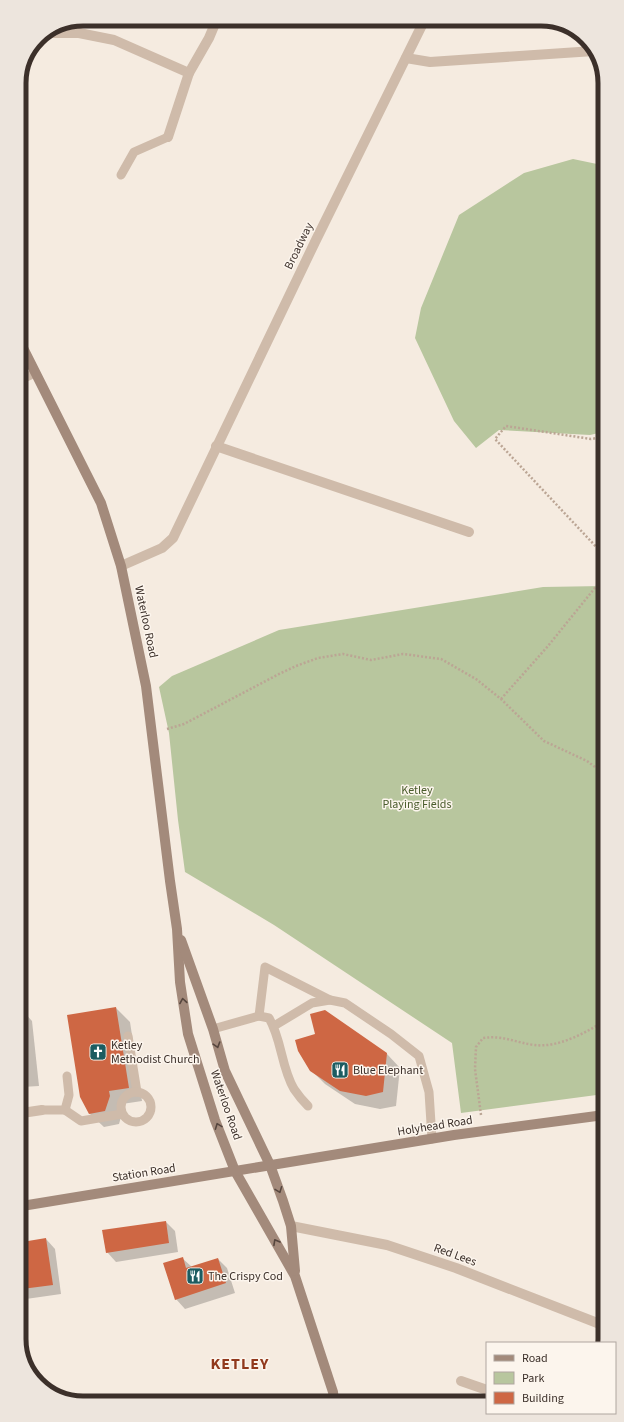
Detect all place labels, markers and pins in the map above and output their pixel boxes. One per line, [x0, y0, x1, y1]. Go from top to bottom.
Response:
place label: Ketley Methodist Church [111, 1037, 199, 1068]
church icon: Ketley Methodist Church [88, 1042, 108, 1062]
restaurant icon: Blue Elephant [330, 1060, 350, 1080]
place label: Blue Elephant [353, 1062, 423, 1079]
restaurant icon: The Crispy Cod [185, 1266, 205, 1286]
place label: The Crispy Cod [208, 1268, 283, 1285]

